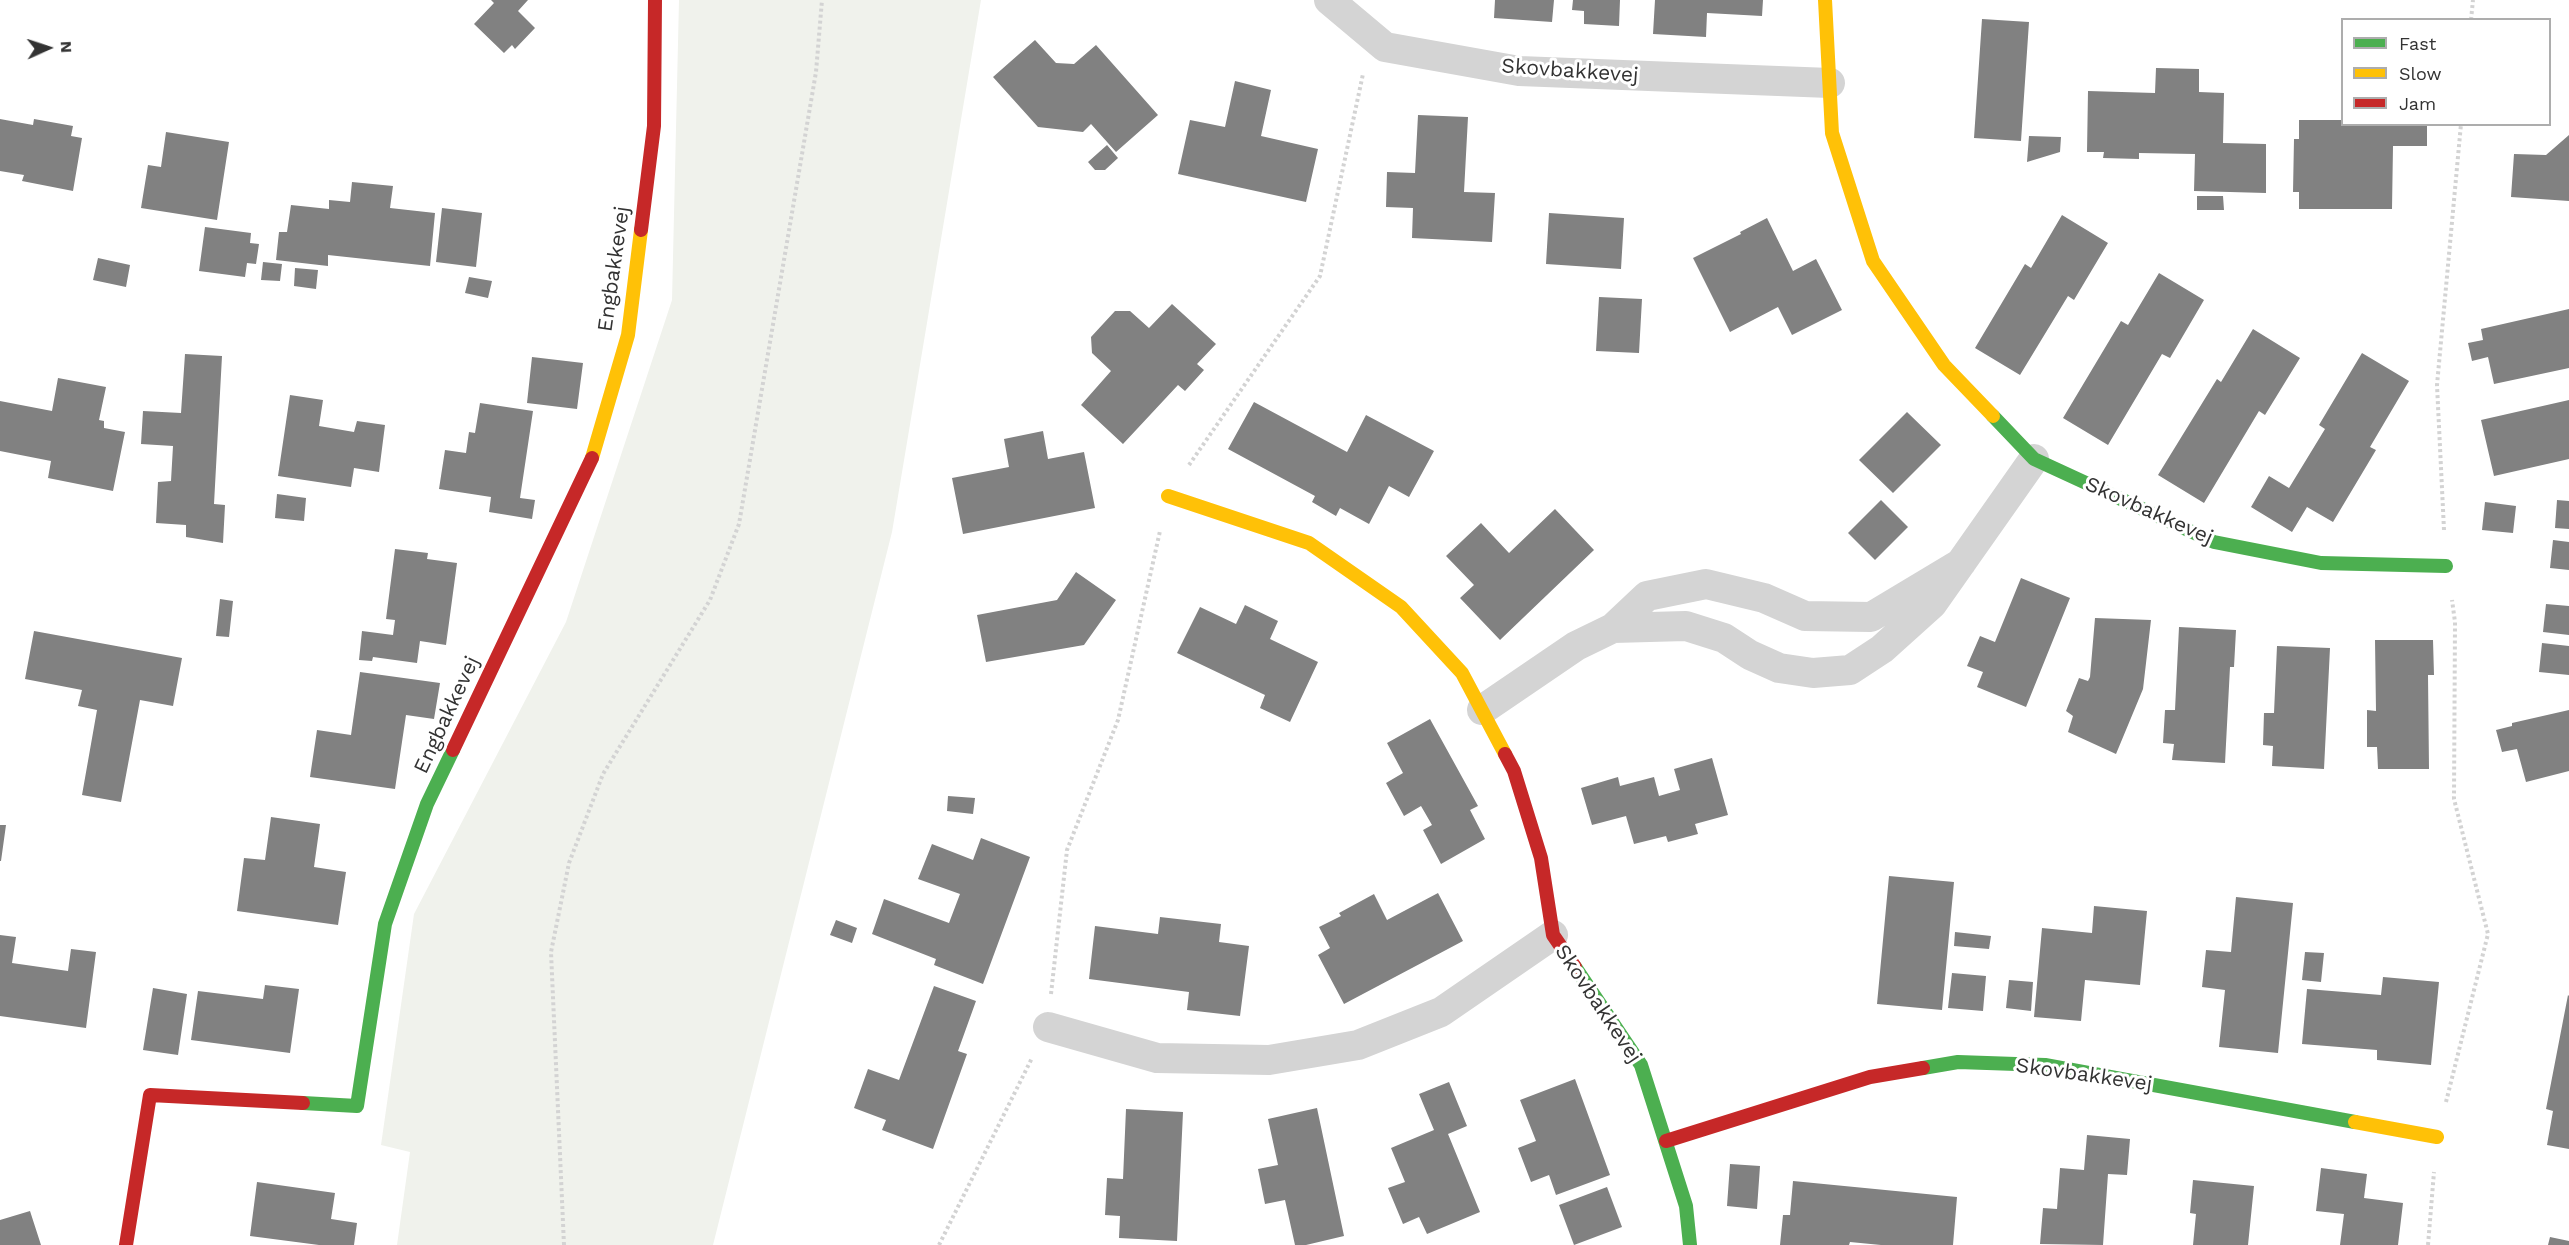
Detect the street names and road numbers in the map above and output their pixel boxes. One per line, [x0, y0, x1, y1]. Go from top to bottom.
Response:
street label: Skovbakkevej [1501, 54, 1639, 88]
street label: Engbakkevej [593, 205, 635, 333]
street label: Skovbakkevej [2081, 472, 2217, 550]
street label: Engbakkevej [409, 652, 485, 778]
street label: Skovbakkevej [1549, 940, 1647, 1068]
street label: Skovbakkevej [2014, 1053, 2154, 1097]

